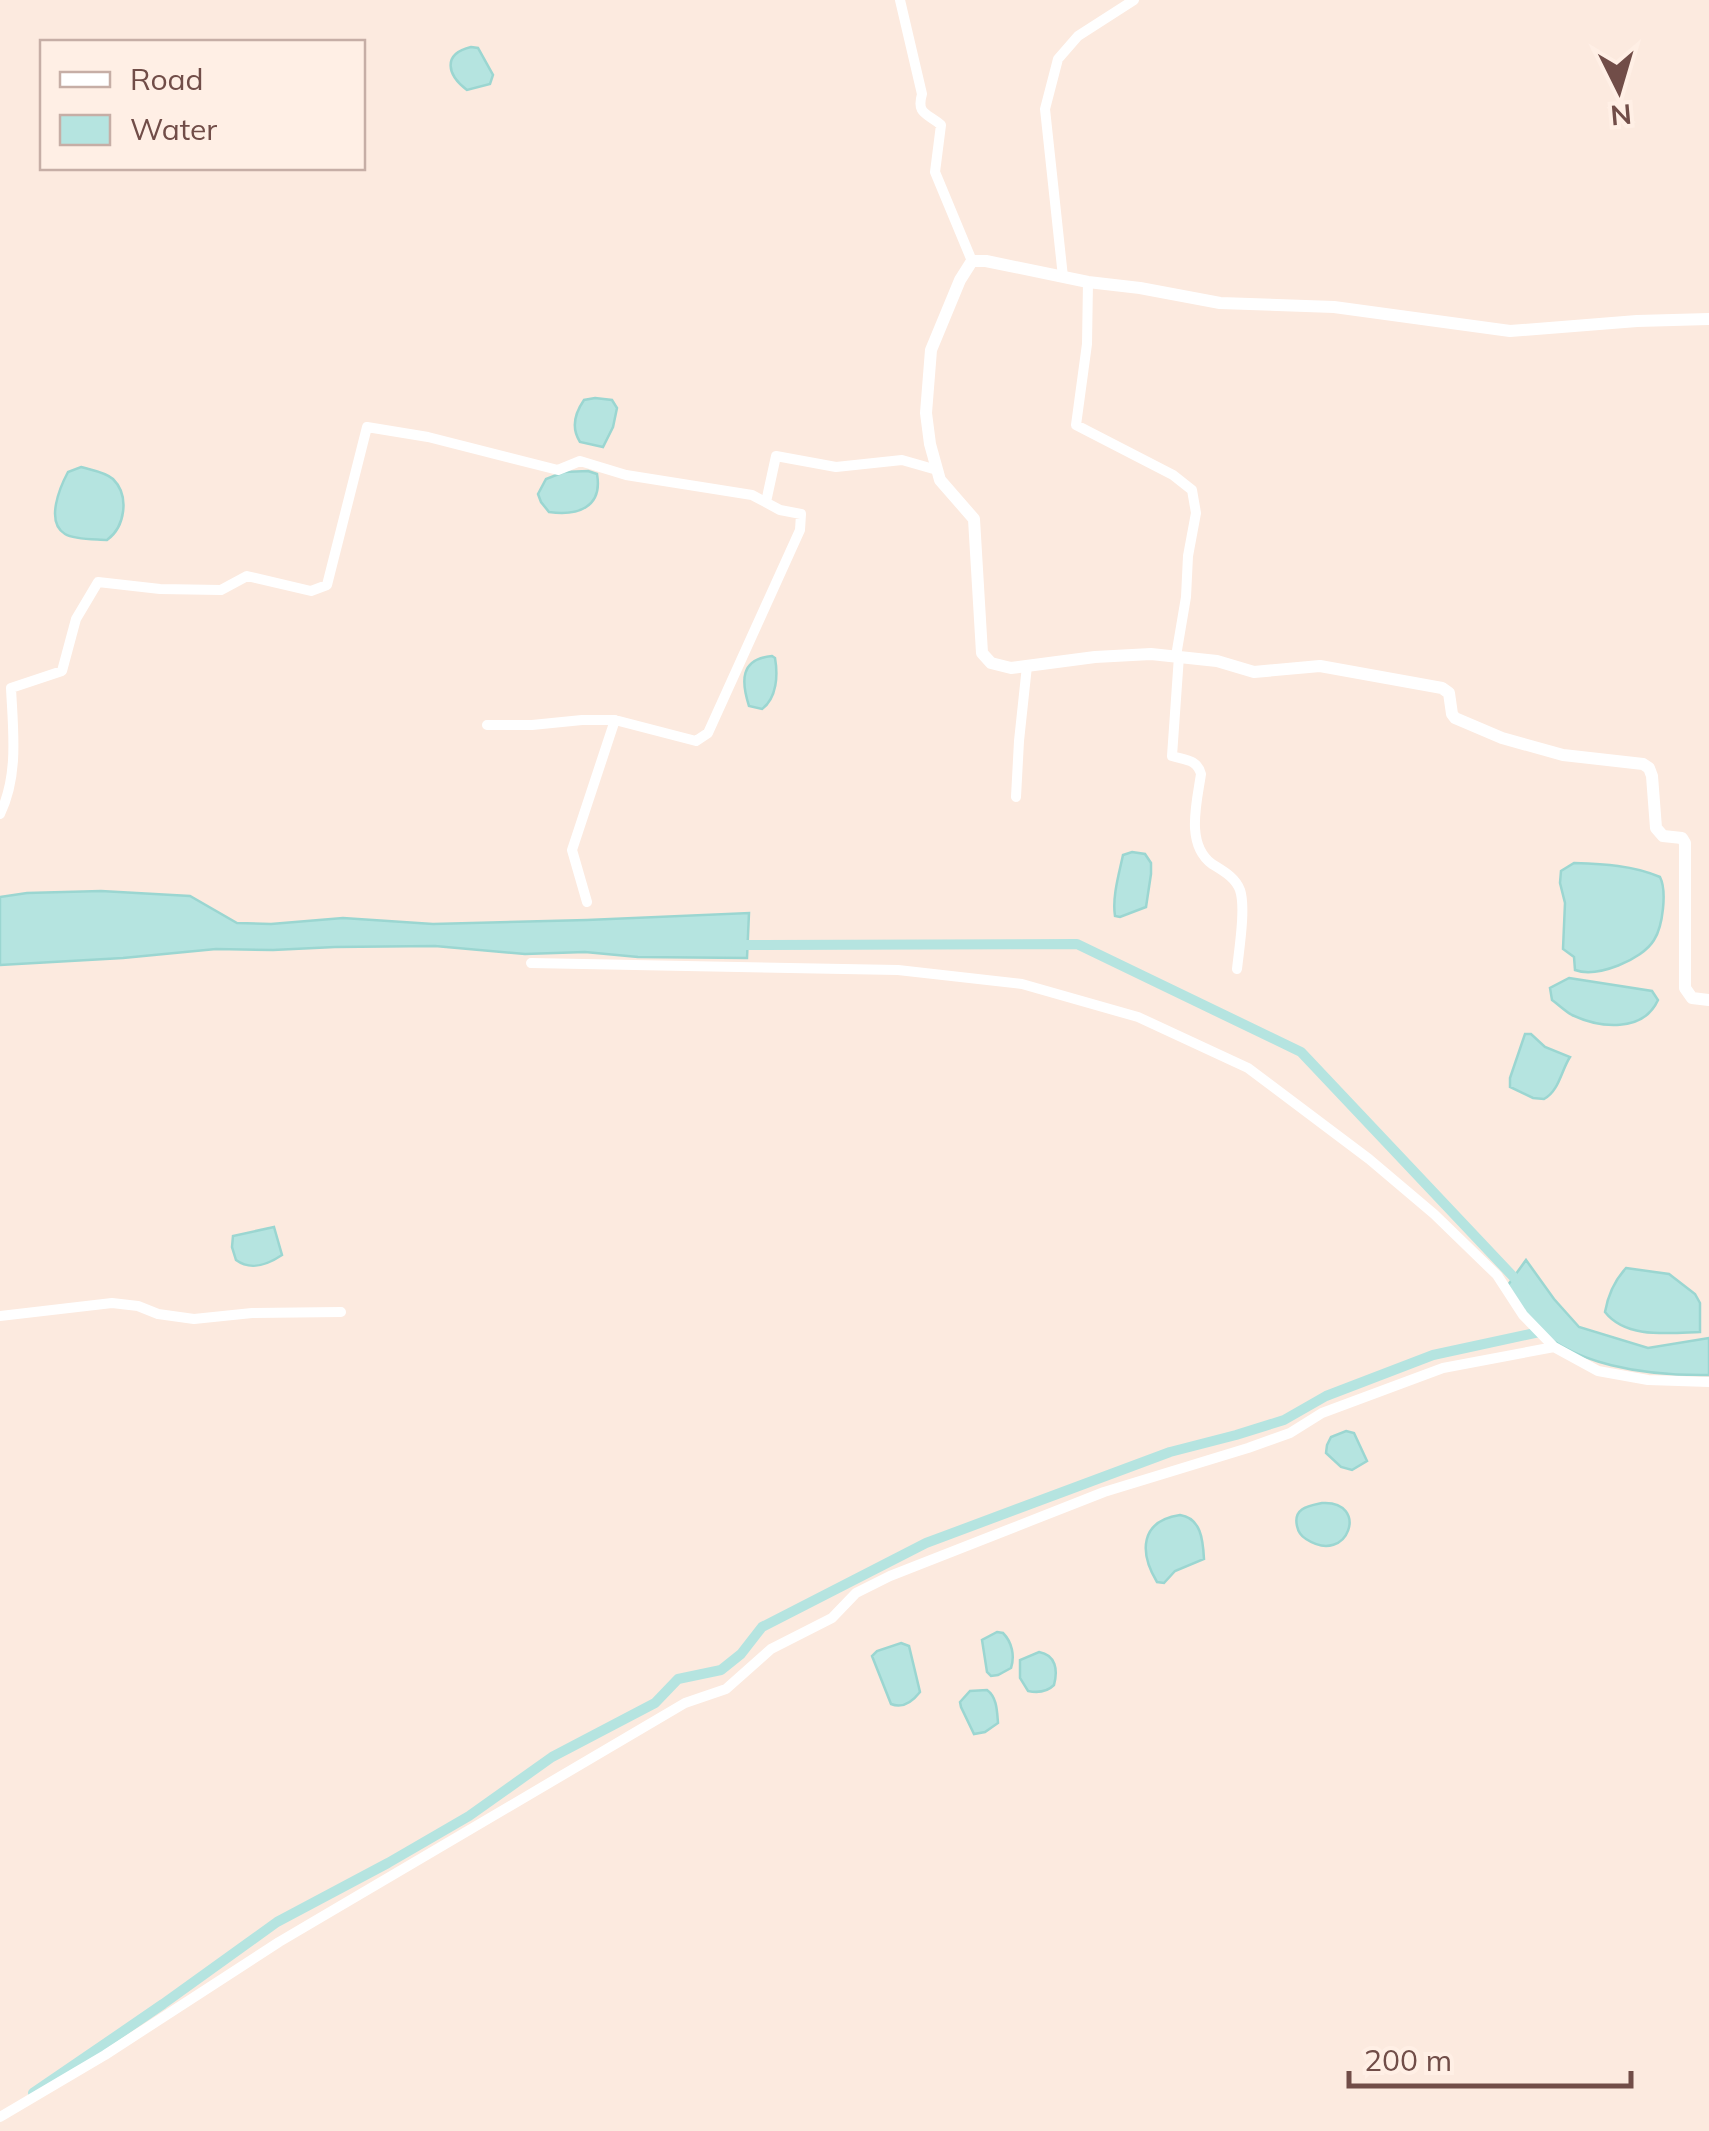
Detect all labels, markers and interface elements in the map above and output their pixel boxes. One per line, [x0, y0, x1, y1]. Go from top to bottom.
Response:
legend [40, 40, 365, 170]
north arrow [1569, 40, 1669, 140]
text: Road [130, 60, 204, 98]
text: N [1609, 97, 1633, 134]
text: Water [130, 110, 217, 148]
scale bar [1349, 2026, 1632, 2088]
text: 200 m [1364, 2041, 1452, 2079]

